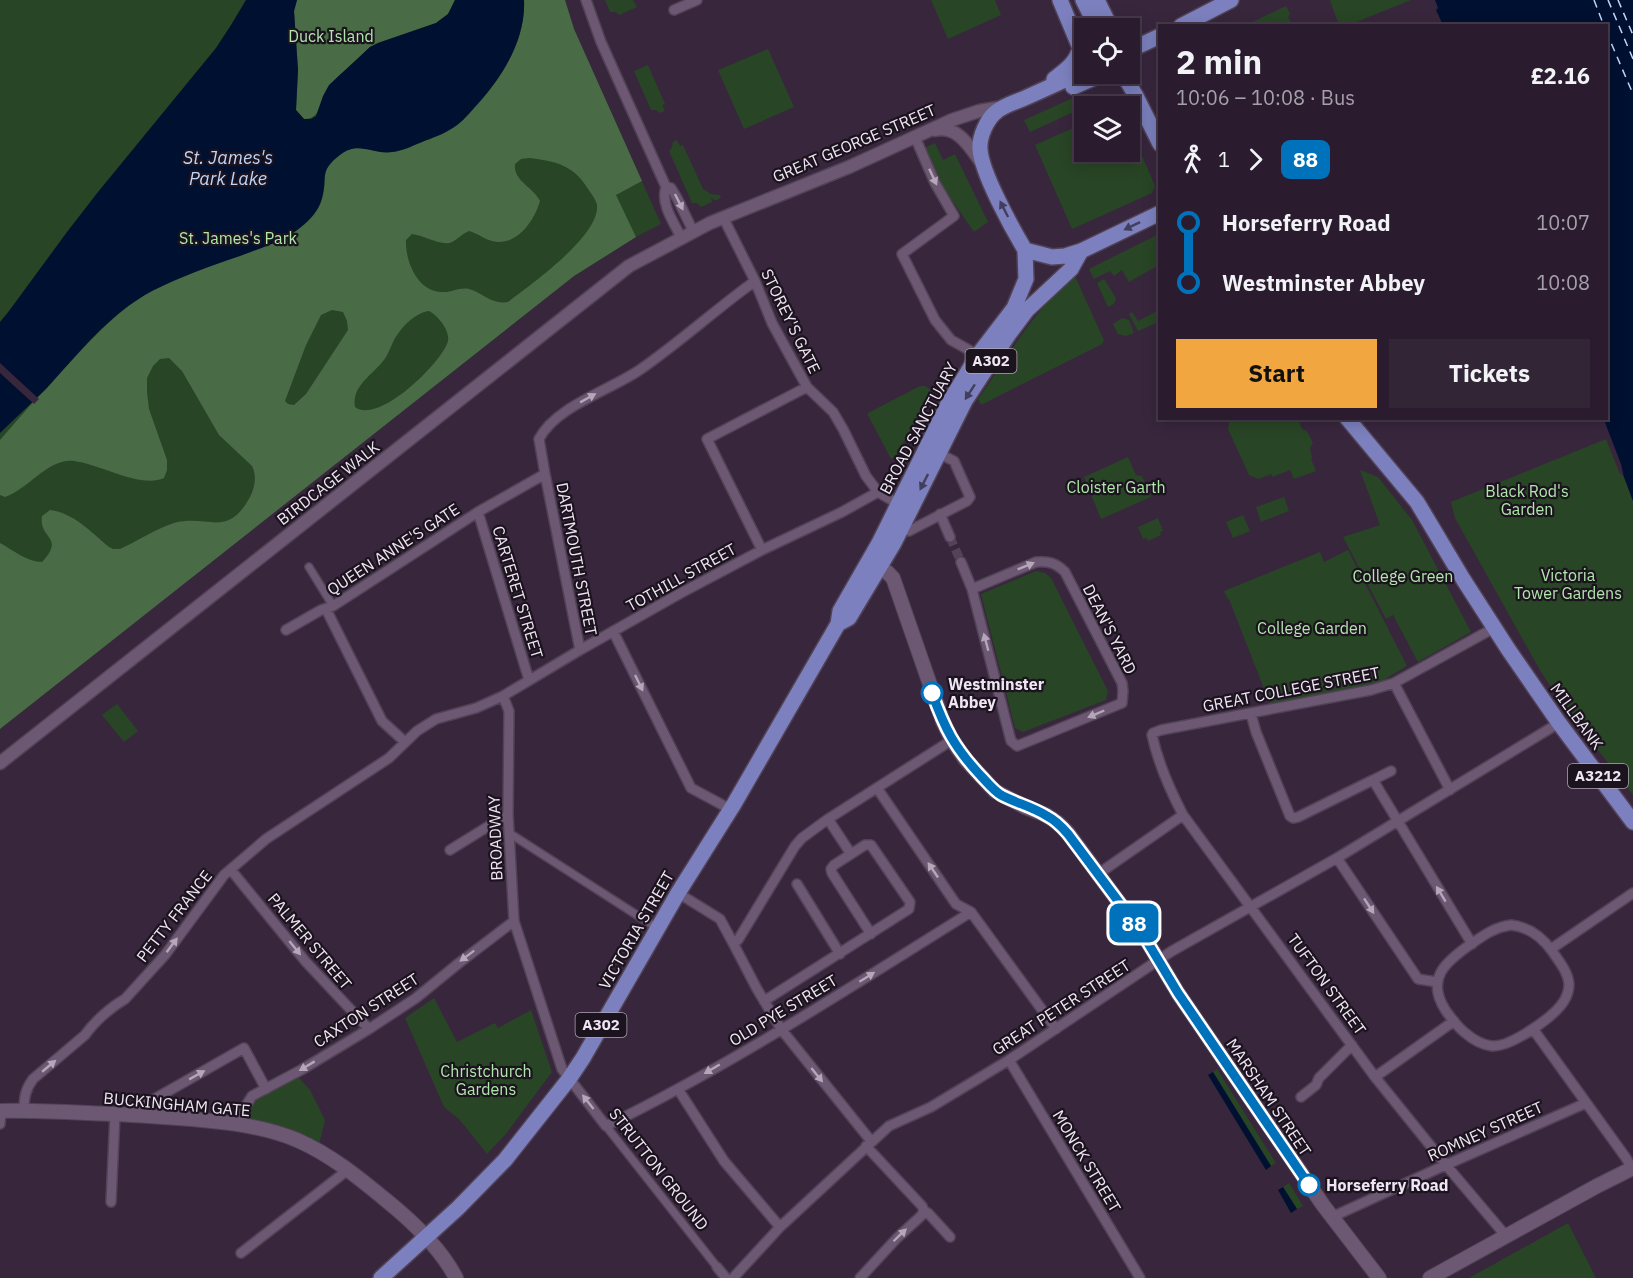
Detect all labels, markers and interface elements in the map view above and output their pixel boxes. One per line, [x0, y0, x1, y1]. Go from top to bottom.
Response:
map controls [1074, 18, 1140, 162]
button: locate [1074, 18, 1140, 84]
park label: Duck Island [288, 26, 374, 46]
text: 2 min [1176, 40, 1262, 83]
text: £2.16 [1531, 61, 1590, 90]
text: 10:06 – 10:08 · Bus [1176, 84, 1355, 111]
button: layers [1074, 96, 1140, 162]
street label: GREAT GEORGE STREET [769, 100, 939, 186]
icon: walk [1176, 143, 1209, 176]
icon: forward [1239, 143, 1272, 176]
text: 88 [1293, 145, 1318, 173]
water label: St. James's Park Lake [183, 146, 273, 190]
text: 1 [1218, 146, 1230, 173]
one-way arrow [928, 169, 937, 186]
one-way arrow [673, 193, 683, 211]
one-way arrow [999, 201, 1008, 218]
text: Horseferry Road [1222, 208, 1391, 237]
text: 10:07 [1536, 209, 1590, 236]
one-way arrow [1123, 221, 1140, 231]
park label: St. James's Park [179, 228, 298, 248]
street label: STOREY'S GATE [757, 265, 825, 377]
text: Westminster Abbey [1222, 268, 1425, 297]
text: 10:08 [1536, 269, 1590, 296]
button: Start [1176, 339, 1377, 408]
button: Tickets [1389, 339, 1590, 408]
road number: A302 [966, 349, 1016, 373]
street label: BROAD SANCTUARY [875, 358, 961, 497]
one-way arrow [965, 384, 976, 401]
one-way arrow [580, 393, 597, 403]
street label: BIRDCAGE WALK [273, 437, 383, 529]
one-way arrow [919, 473, 929, 490]
park label: Cloister Garth [1066, 477, 1166, 497]
street label: DARTMOUTH STREET [552, 481, 602, 637]
park label: Black Rod's Garden [1485, 481, 1569, 519]
street label: QUEEN ANNE'S GATE [323, 499, 463, 599]
street label: CARTERET STREET [488, 523, 548, 661]
street label: TOTHILL STREET [622, 538, 740, 616]
one-way arrow [1017, 561, 1035, 570]
park label: Victoria Tower Gardens [1514, 565, 1622, 603]
park label: College Green [1353, 566, 1453, 586]
street label: DEAN'S YARD [1079, 581, 1141, 677]
park label: College Garden [1257, 618, 1367, 638]
one-way arrow [980, 633, 990, 651]
street label: GREAT COLLEGE STREET [1201, 662, 1381, 716]
place label: Westminster Abbey [948, 674, 1045, 712]
one-way arrow [635, 675, 644, 692]
street label: MILLBANK [1546, 679, 1608, 753]
marker: Westminster Abbey [921, 682, 943, 704]
one-way arrow [1086, 709, 1104, 719]
road number: A3212 [1568, 764, 1628, 788]
street label: BROADWAY [483, 794, 506, 881]
one-way arrow [927, 863, 939, 879]
street label: PETTY FRANCE [132, 866, 216, 966]
street label: VICTORIA STREET [594, 867, 678, 993]
one-way arrow [1436, 886, 1447, 902]
street label: PALMER STREET [264, 889, 356, 993]
one-way arrow [1364, 898, 1375, 915]
line badge: 88 [1107, 904, 1161, 942]
text: 88 [1121, 909, 1147, 937]
street label: TUFTON STREET [1284, 929, 1370, 1039]
one-way arrow [166, 938, 178, 954]
one-way arrow [288, 940, 301, 956]
one-way arrow [460, 950, 475, 962]
street label: GREAT PETER STREET [988, 955, 1134, 1059]
street label: CAXTON STREET [310, 968, 422, 1052]
street label: OLD PYE STREET [725, 970, 841, 1050]
one-way arrow [859, 972, 875, 983]
road number: A302 [576, 1013, 626, 1037]
street label: MARSHAM STREET [1222, 1034, 1316, 1160]
one-way arrow [41, 1060, 56, 1073]
one-way arrow [299, 1061, 315, 1072]
park label: Christchurch Gardens [440, 1061, 532, 1099]
one-way arrow [703, 1064, 720, 1074]
one-way arrow [811, 1067, 824, 1083]
one-way arrow [189, 1070, 206, 1080]
street label: BUCKINGHAM GATE [103, 1088, 251, 1120]
one-way arrow [581, 1094, 594, 1110]
street label: ROMNEY STREET [1424, 1097, 1546, 1165]
street label: STRUTTON GROUND [605, 1104, 713, 1234]
street label: MONCK STREET [1049, 1106, 1125, 1216]
marker: Horseferry Road [1298, 1174, 1320, 1196]
place label: Horseferry Road [1326, 1175, 1449, 1195]
one-way arrow [892, 1229, 907, 1242]

